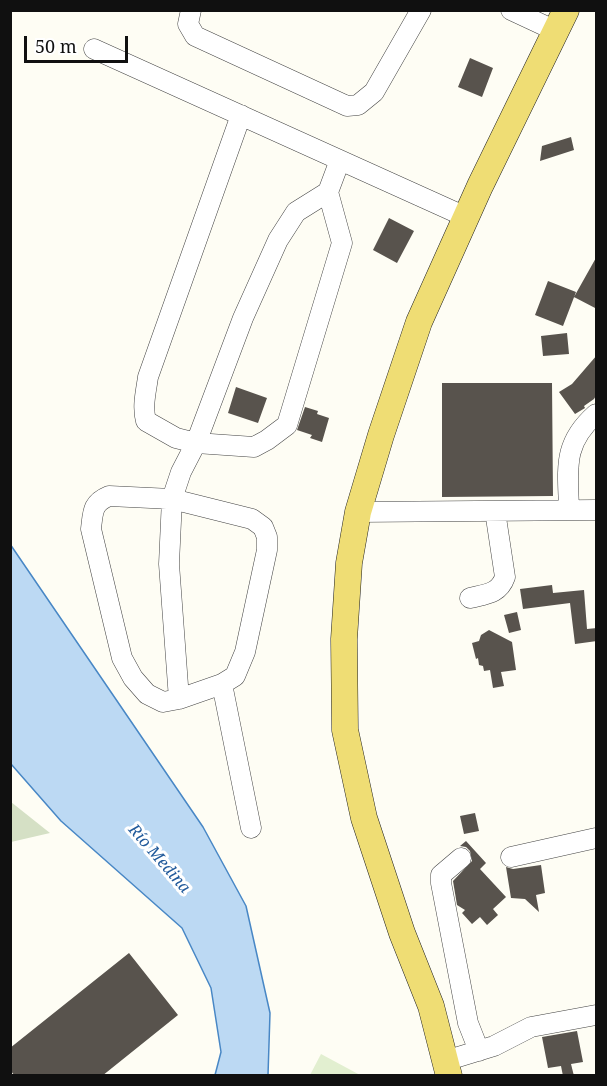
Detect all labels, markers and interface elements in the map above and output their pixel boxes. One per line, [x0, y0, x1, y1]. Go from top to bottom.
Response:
scale bar [27, 24, 130, 62]
text: 50 m [35, 34, 77, 58]
water label: Río Medina [124, 821, 194, 897]

